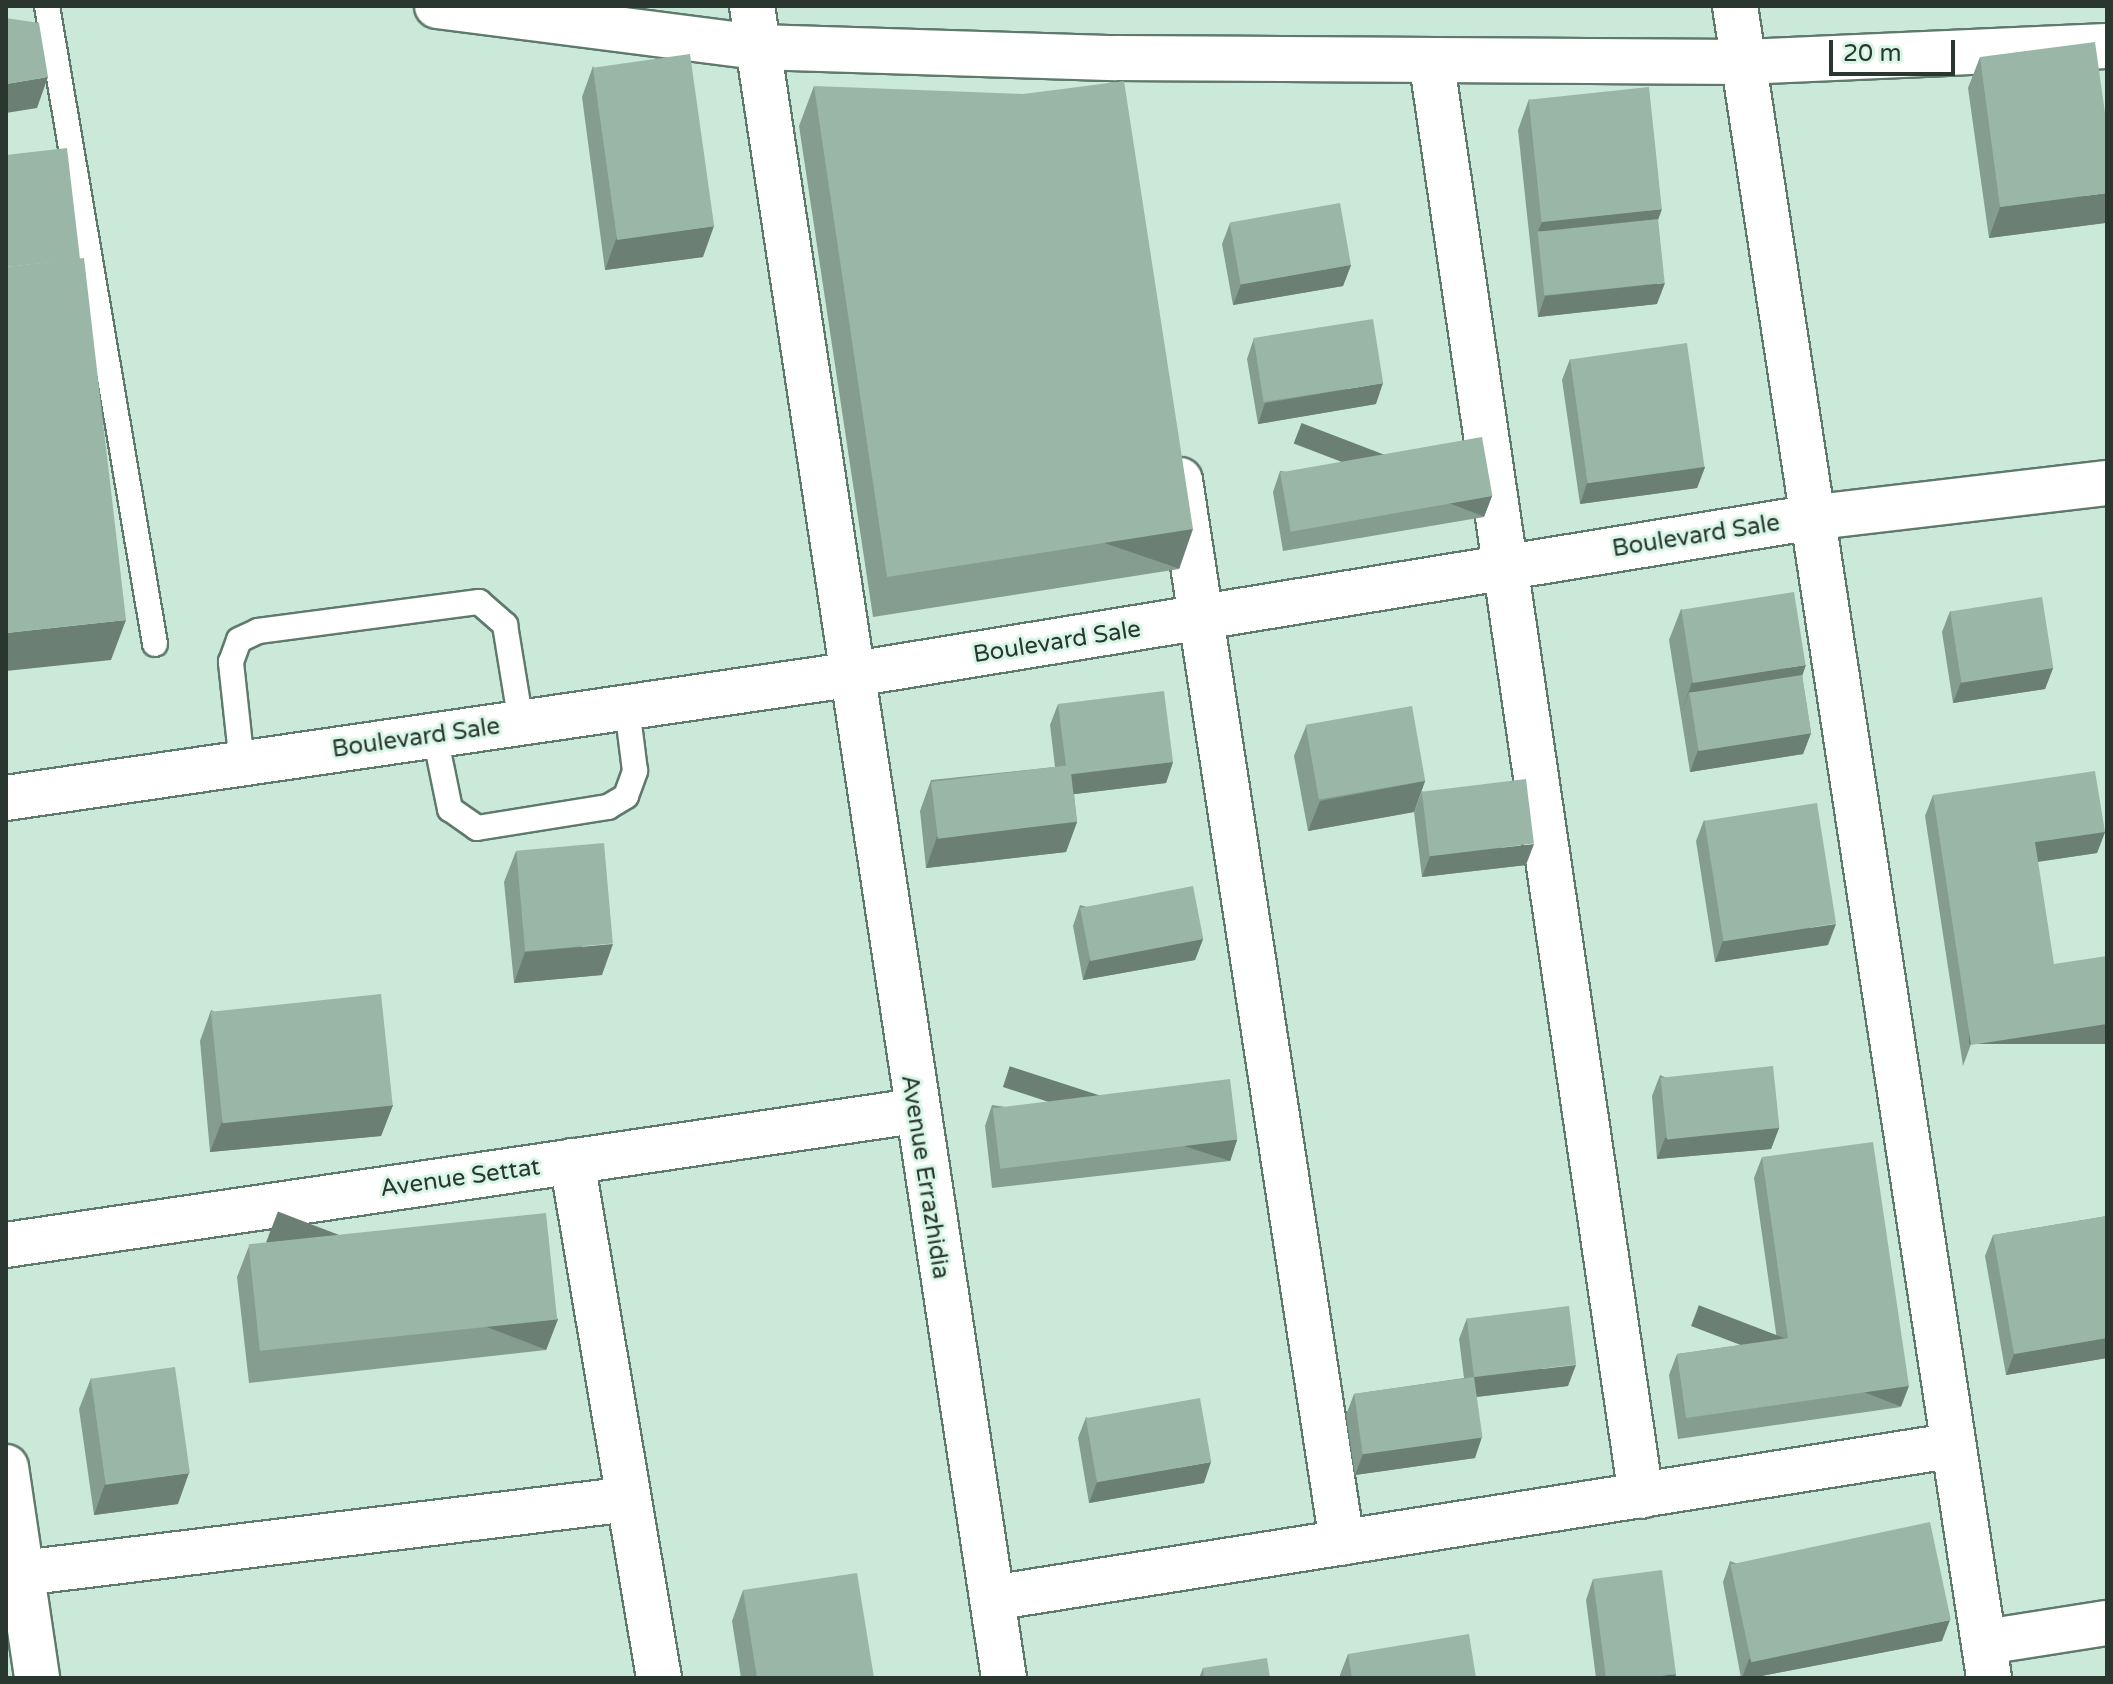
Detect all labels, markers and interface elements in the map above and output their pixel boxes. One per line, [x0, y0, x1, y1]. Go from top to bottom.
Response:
scale bar [1833, 24, 1959, 74]
text: 20 m [1843, 39, 1901, 68]
street label: Boulevard Sale [1610, 509, 1782, 563]
street label: Boulevard Sale [971, 615, 1143, 669]
street label: Boulevard Sale [330, 712, 502, 764]
street label: Avenue Errazhidia [895, 1073, 955, 1281]
street label: Avenue Settat [378, 1153, 542, 1203]

